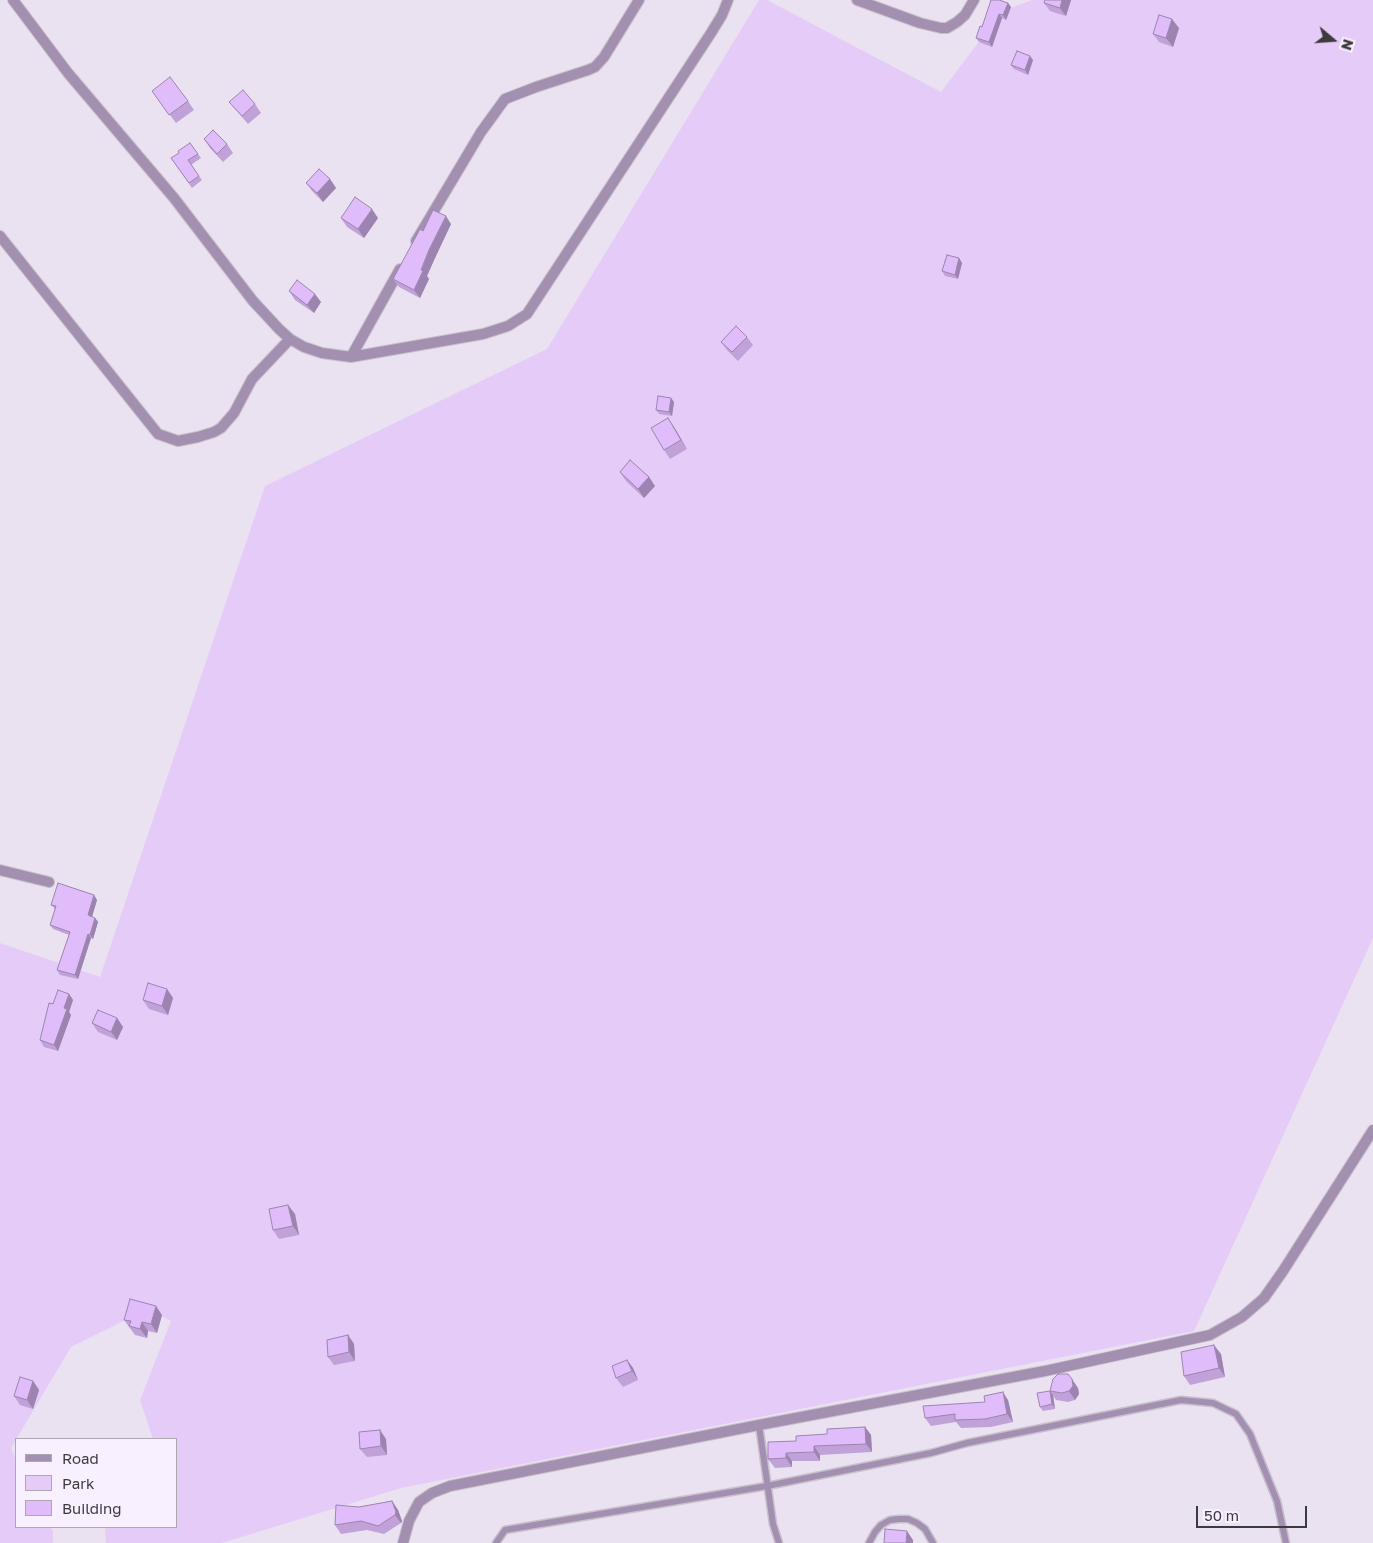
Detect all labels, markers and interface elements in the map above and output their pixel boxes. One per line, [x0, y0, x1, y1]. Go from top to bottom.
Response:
north arrow [1308, 15, 1358, 65]
text: N [1338, 37, 1357, 52]
legend [15, 1438, 178, 1528]
text: Road [62, 1449, 99, 1467]
text: Park [62, 1474, 94, 1492]
scale bar [1198, 1496, 1309, 1528]
text: Building [62, 1499, 122, 1517]
text: 50 m [1204, 1506, 1239, 1524]

